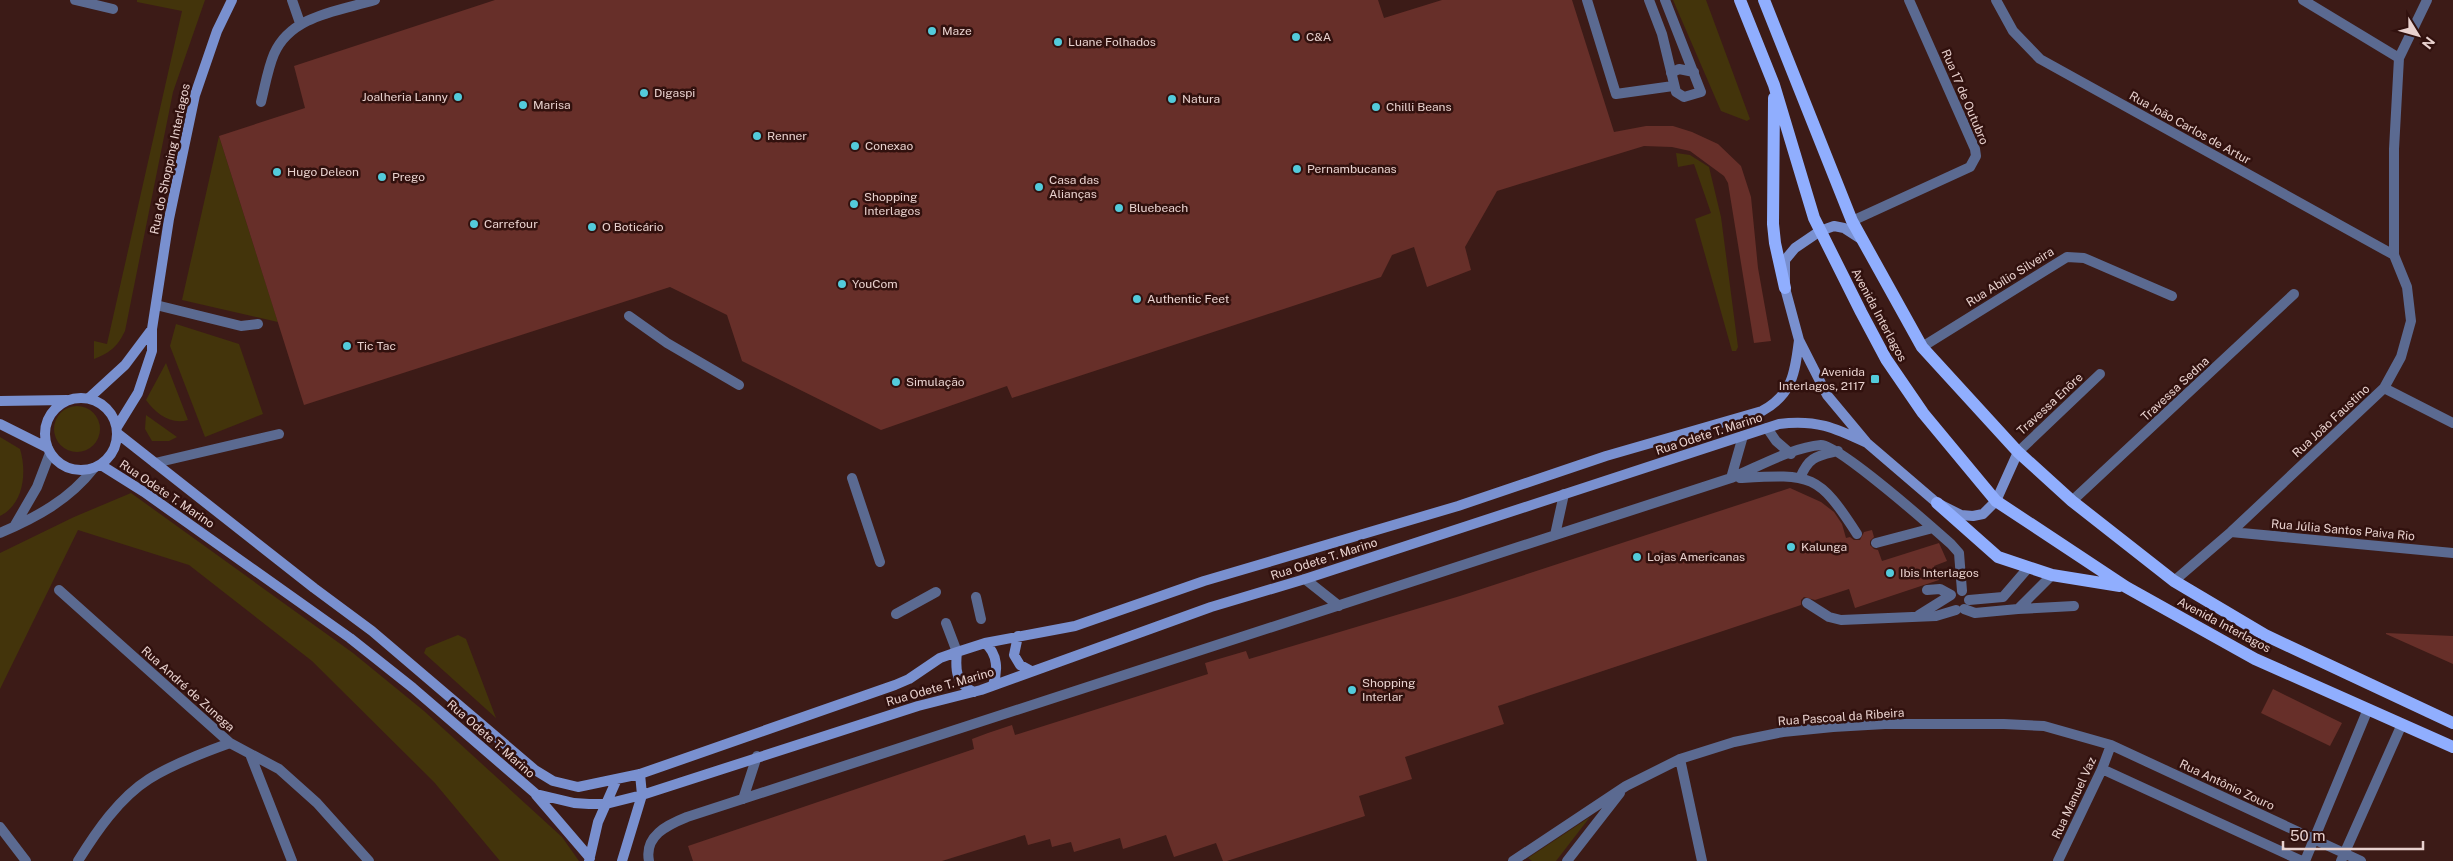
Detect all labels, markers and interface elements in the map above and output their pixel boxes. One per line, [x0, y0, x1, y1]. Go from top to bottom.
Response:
north arrow [2393, 10, 2443, 60]
place label: Maze [942, 24, 972, 38]
marker: Maze [926, 25, 938, 37]
place label: C&A [1306, 30, 1332, 44]
marker: C&A [1290, 31, 1302, 43]
text: N [2419, 34, 2438, 52]
place label: Luane Folhados [1068, 35, 1156, 49]
marker: Luane Folhados [1052, 36, 1064, 48]
street label: Rua 17 de Outubro [1939, 47, 1991, 147]
street label: Rua do Shopping Interlagos [147, 82, 193, 236]
place label: Digaspi [654, 86, 695, 100]
marker: Digaspi [638, 87, 650, 99]
street label: Rua João Carlos de Artur [2127, 89, 2253, 167]
place label: Joalheria Lanny [362, 90, 449, 104]
marker: Joalheria Lanny [452, 91, 464, 103]
place label: Natura [1182, 92, 1220, 106]
marker: Natura [1166, 93, 1178, 105]
place label: Marisa [533, 98, 571, 112]
marker: Marisa [517, 99, 529, 111]
place label: Chilli Beans [1386, 100, 1452, 114]
marker: Chilli Beans [1370, 101, 1382, 113]
place label: Renner [767, 129, 807, 143]
marker: Renner [751, 130, 763, 142]
place label: Conexao [865, 139, 913, 153]
marker: Conexao [849, 140, 861, 152]
place label: Pernambucanas [1307, 162, 1397, 176]
marker: Pernambucanas [1291, 163, 1303, 175]
place label: Hugo Deleon [287, 165, 359, 179]
marker: Hugo Deleon [271, 166, 283, 178]
place label: Prego [392, 170, 425, 184]
marker: Prego [376, 171, 388, 183]
place label: Casa das Alianças [1049, 173, 1099, 201]
marker: Casa das Alianças [1033, 181, 1045, 193]
place label: Shopping Interlagos [864, 190, 920, 218]
marker: Shopping Interlagos [848, 198, 860, 210]
place label: Bluebeach [1129, 201, 1188, 215]
marker: Bluebeach [1113, 202, 1125, 214]
place label: Carrefour [484, 217, 538, 231]
marker: Carrefour [468, 218, 480, 230]
place label: O Boticário [602, 220, 664, 234]
marker: O Boticário [586, 221, 598, 233]
street label: Rua Abílio Silveira [1964, 244, 2056, 310]
street label: Avenida Interlagos [1849, 266, 1909, 364]
place label: YouCom [852, 277, 898, 291]
marker: YouCom [836, 278, 848, 290]
place label: Authentic Feet [1147, 292, 1230, 306]
marker: Authentic Feet [1131, 293, 1143, 305]
place label: Tic Tac [357, 339, 396, 353]
marker: Tic Tac [341, 340, 353, 352]
street label: Travessa Sedna [2138, 354, 2212, 424]
place label: Avenida Interlagos, 2117 [1779, 365, 1865, 393]
street label: Travessa Enõre [2014, 370, 2086, 438]
marker: Avenida Interlagos, 2117 [1869, 373, 1881, 385]
place label: Simulação [906, 375, 965, 389]
marker: Simulação [890, 376, 902, 388]
street label: Rua João Faustino [2290, 382, 2373, 460]
street label: Rua Odete T. Marino [1654, 410, 1764, 458]
street label: Rua Odete T. Marino [117, 457, 217, 531]
street label: Rua Júlia Santos Paiva Rio [2271, 517, 2416, 543]
street label: Rua Odete T. Marino [1269, 535, 1379, 583]
place label: Kalunga [1801, 540, 1847, 554]
marker: Kalunga [1785, 541, 1797, 553]
place label: Lojas Americanas [1647, 550, 1745, 564]
marker: Lojas Americanas [1631, 551, 1643, 563]
place label: Ibis Interlagos [1900, 566, 1979, 580]
marker: Ibis Interlagos [1884, 567, 1896, 579]
street label: Avenida Interlagos [2175, 595, 2273, 655]
street label: Rua André de Zunega [139, 644, 237, 734]
street label: Rua Odete T. Marino [884, 665, 996, 709]
place label: Shopping Interlar [1362, 676, 1415, 704]
marker: Shopping Interlar [1346, 684, 1358, 696]
street label: Rua Odete T. Marino [444, 697, 538, 781]
street label: Rua Pascoal da Ribeira [1777, 706, 1905, 728]
street label: Rua Manuel Vaz [2049, 755, 2099, 841]
street label: Rua Antônio Zouro [2177, 757, 2277, 813]
scale bar [2283, 818, 2423, 850]
text: 50 m [2290, 827, 2325, 844]

